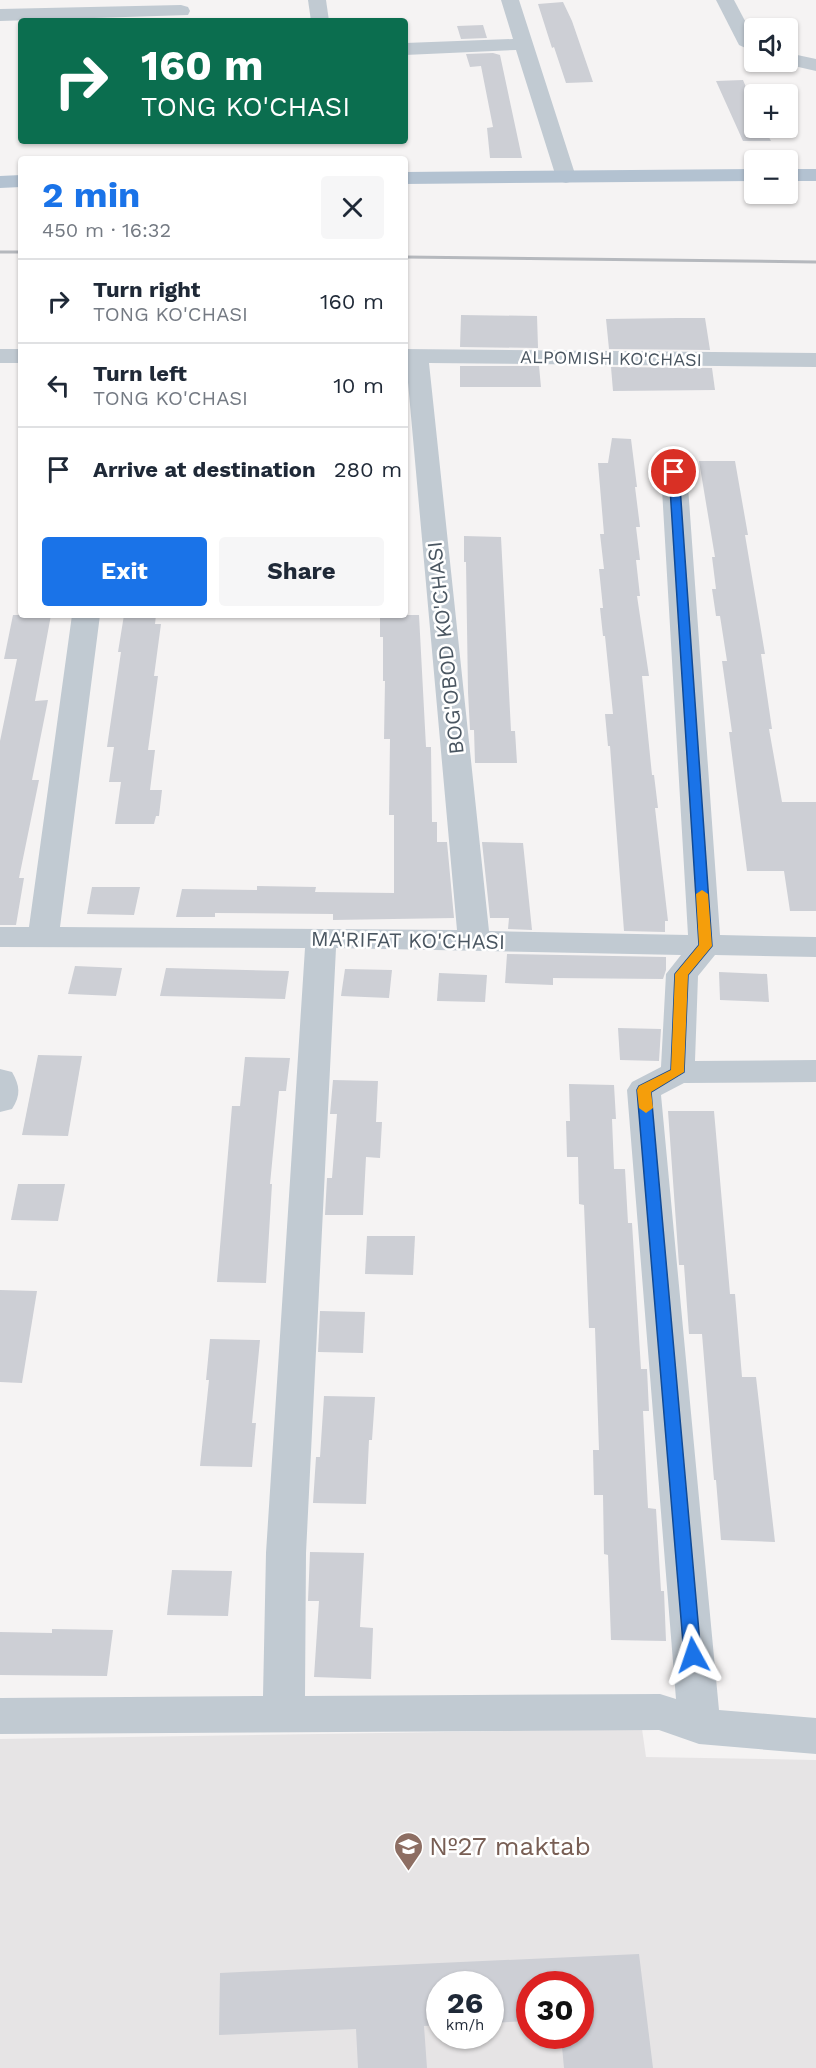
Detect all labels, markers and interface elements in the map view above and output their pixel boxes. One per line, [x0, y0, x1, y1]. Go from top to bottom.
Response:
map controls [744, 18, 798, 204]
button: sound [744, 18, 798, 72]
text: 160 m [141, 41, 264, 90]
icon: right [42, 42, 120, 120]
button: + [744, 84, 798, 138]
text: TONG KO'CHASI [141, 91, 350, 123]
button: − [744, 150, 798, 204]
text: 2 min [42, 174, 140, 216]
button: close [321, 176, 384, 239]
text: 450 m · 16:32 [42, 218, 171, 242]
text: Turn right [93, 277, 200, 302]
icon: right [42, 285, 75, 318]
text: 160 m [320, 289, 384, 314]
text: TONG KO'CHASI [93, 302, 248, 326]
street label: ALPOMISH KO'CHASI [520, 346, 702, 370]
text: Turn left [93, 361, 187, 386]
icon: left [42, 369, 75, 402]
text: 10 m [333, 373, 384, 398]
text: TONG KO'CHASI [93, 386, 248, 410]
pin [648, 446, 699, 497]
icon: arrive [42, 453, 75, 486]
icon: arrive [657, 455, 690, 488]
text: Arrive at destination [93, 457, 316, 482]
text: 280 m [334, 457, 402, 482]
button: Exit [42, 537, 207, 606]
button: Share [219, 537, 384, 606]
street label: BOG'OBOD KO'CHASI [421, 540, 469, 756]
street label: MA'RIFAT KO'CHASI [311, 926, 505, 954]
position arrow [661, 1623, 725, 1687]
school or university icon: №27 maktab [392, 1830, 424, 1872]
place label: №27 maktab [429, 1831, 591, 1861]
speed limit sign: 30 [516, 1971, 594, 2049]
text: 26 [447, 1985, 483, 2020]
text: km/h [446, 2016, 484, 2034]

